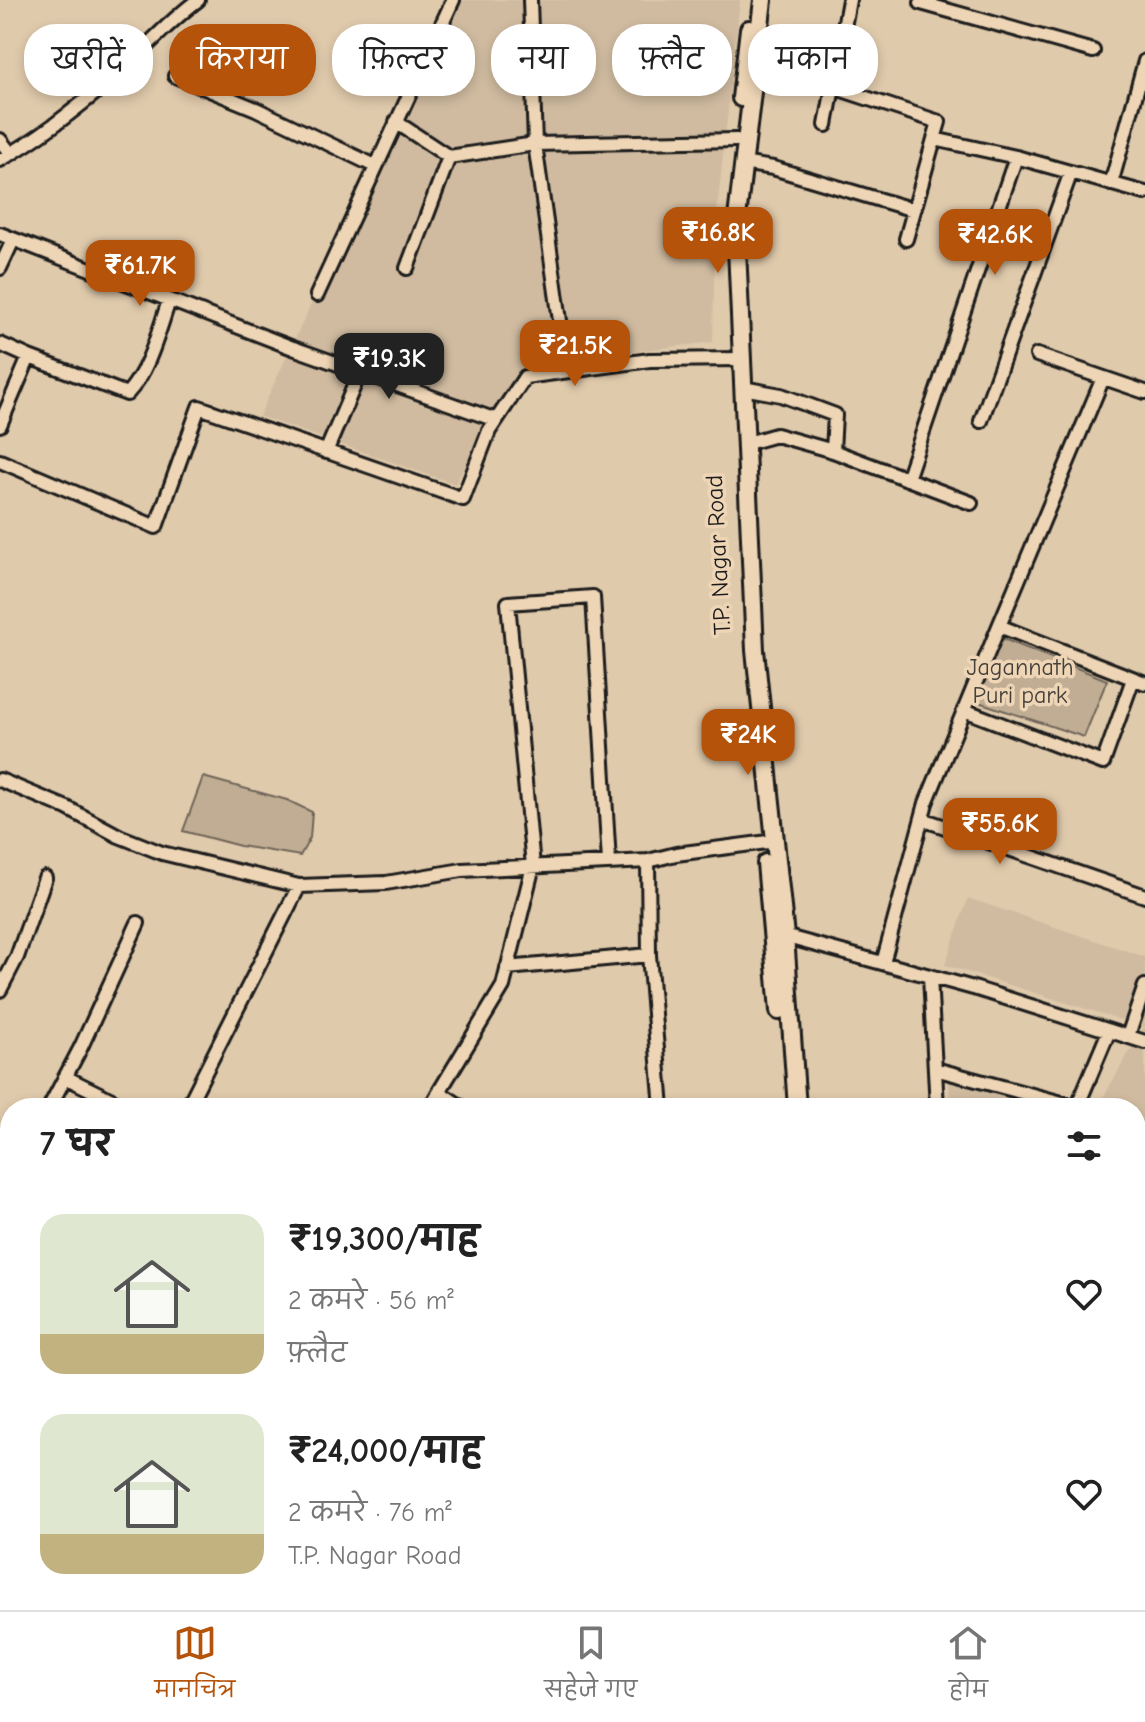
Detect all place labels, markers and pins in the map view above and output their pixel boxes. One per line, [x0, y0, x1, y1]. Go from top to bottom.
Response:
pin: ₹16.8K [653, 207, 783, 275]
pin: ₹42.6K [930, 209, 1060, 277]
pin: ₹61.7K [75, 240, 205, 308]
pin: ₹21.5K [510, 320, 640, 388]
pin: ₹19.3K [324, 333, 454, 401]
pin: ₹24K [701, 709, 795, 777]
pin: ₹55.6K [935, 798, 1065, 866]

